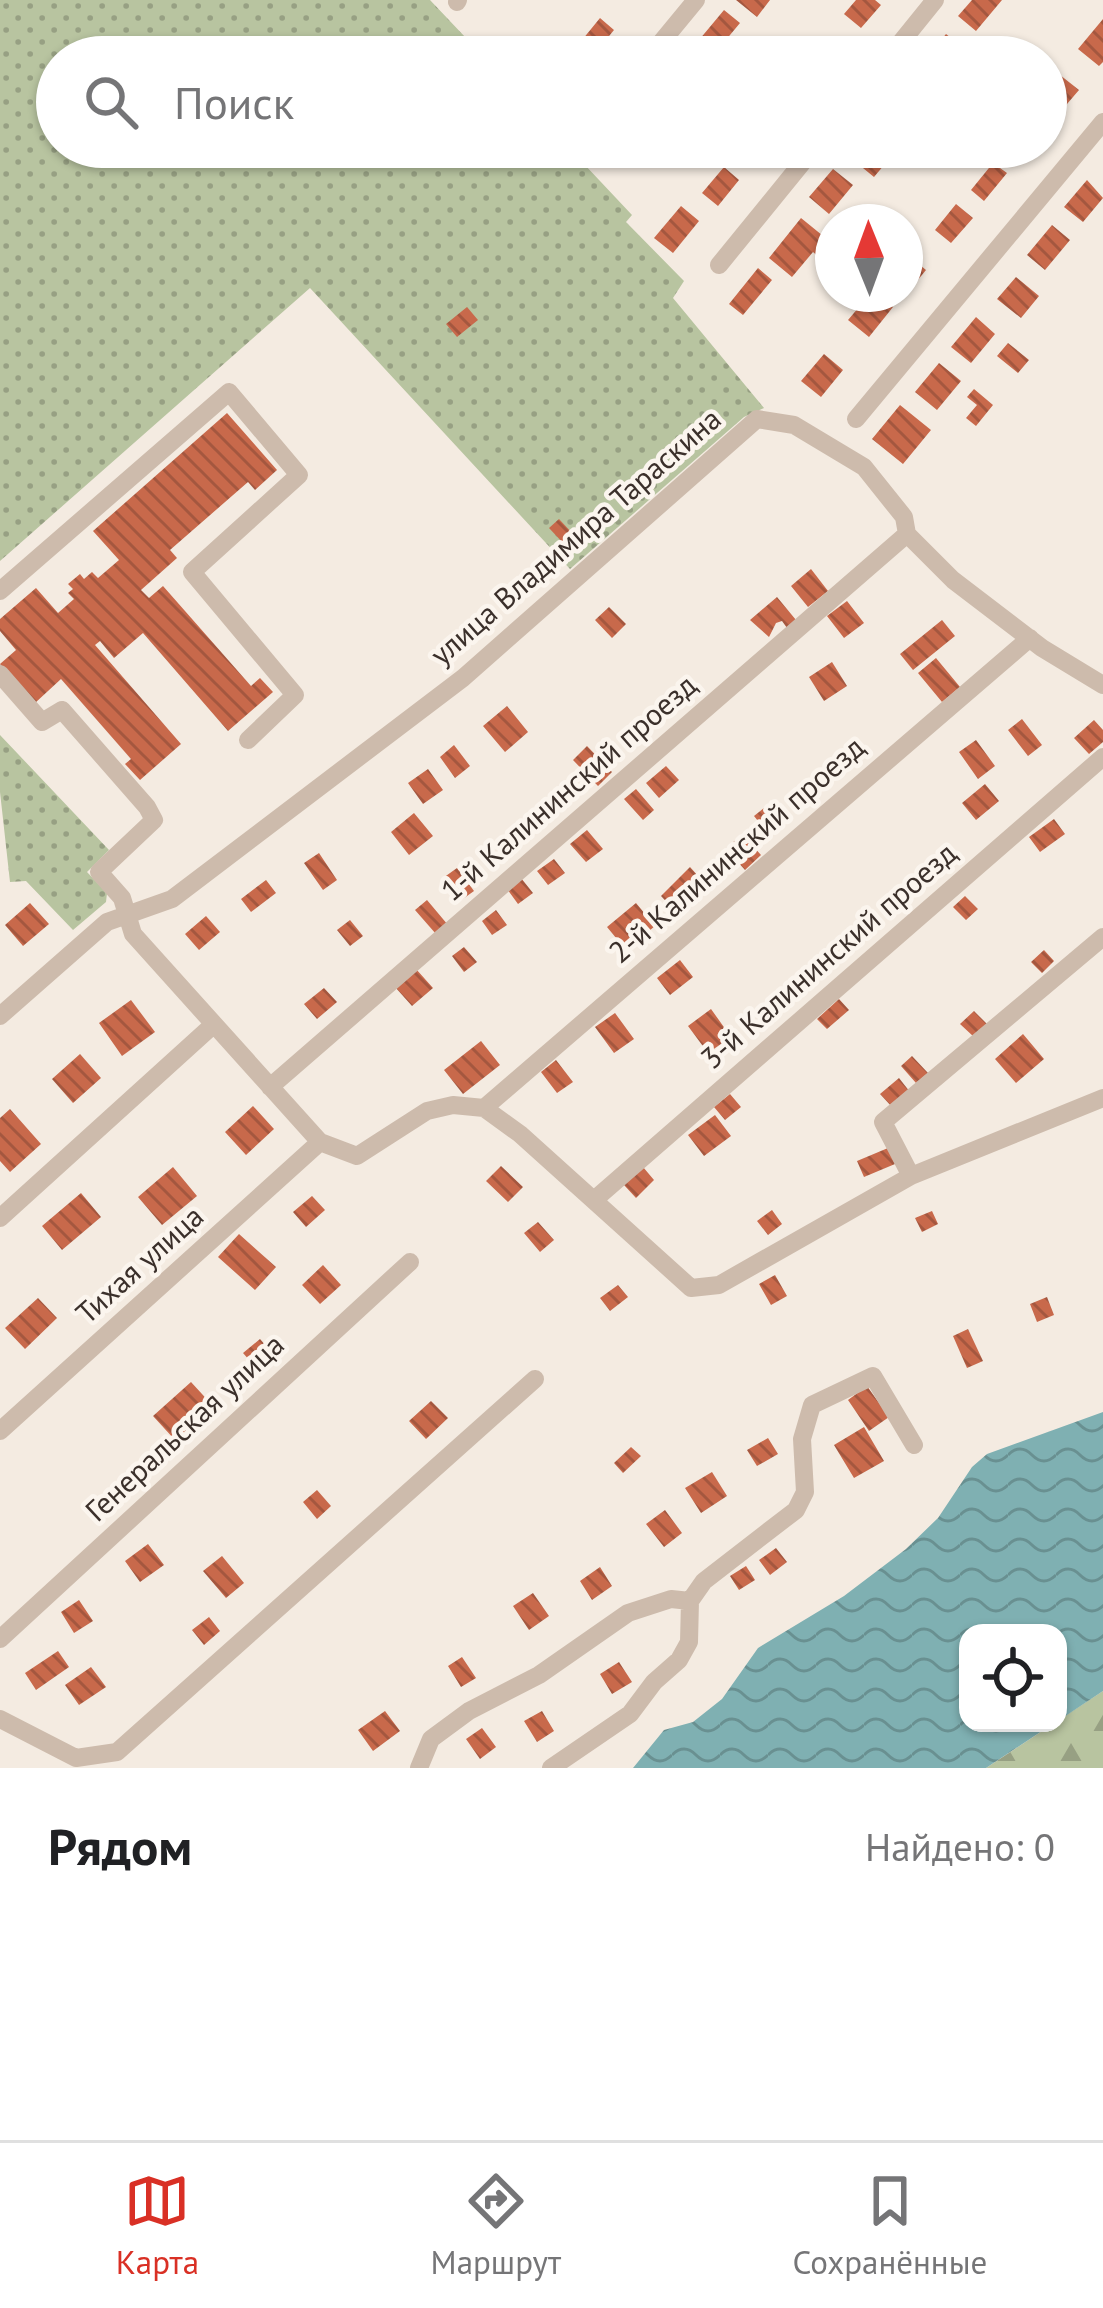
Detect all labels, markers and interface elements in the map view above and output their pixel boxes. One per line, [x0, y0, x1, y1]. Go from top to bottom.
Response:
search box [36, 36, 1067, 168]
icon: search [78, 69, 144, 135]
text: Поиск [174, 73, 294, 131]
north arrow [815, 204, 923, 312]
street label: улица Владимира Тараскина [421, 399, 729, 673]
street label: 1-й Калининский проезд [432, 665, 704, 909]
street label: 2-й Калининский проезд [600, 727, 872, 971]
street label: 3-й Калининский проезд [692, 833, 964, 1077]
street label: Тихая улица [67, 1196, 211, 1331]
street label: Генеральская улица [76, 1325, 292, 1529]
map controls [959, 1624, 1067, 1732]
button: locate [959, 1624, 1067, 1732]
text: Рядом [48, 1813, 192, 1879]
text: Найдено: 0 [865, 1821, 1055, 1872]
tab: Карта [116, 2168, 199, 2283]
tab: Маршрут [431, 2168, 561, 2283]
tab: Сохранённые [793, 2168, 987, 2283]

